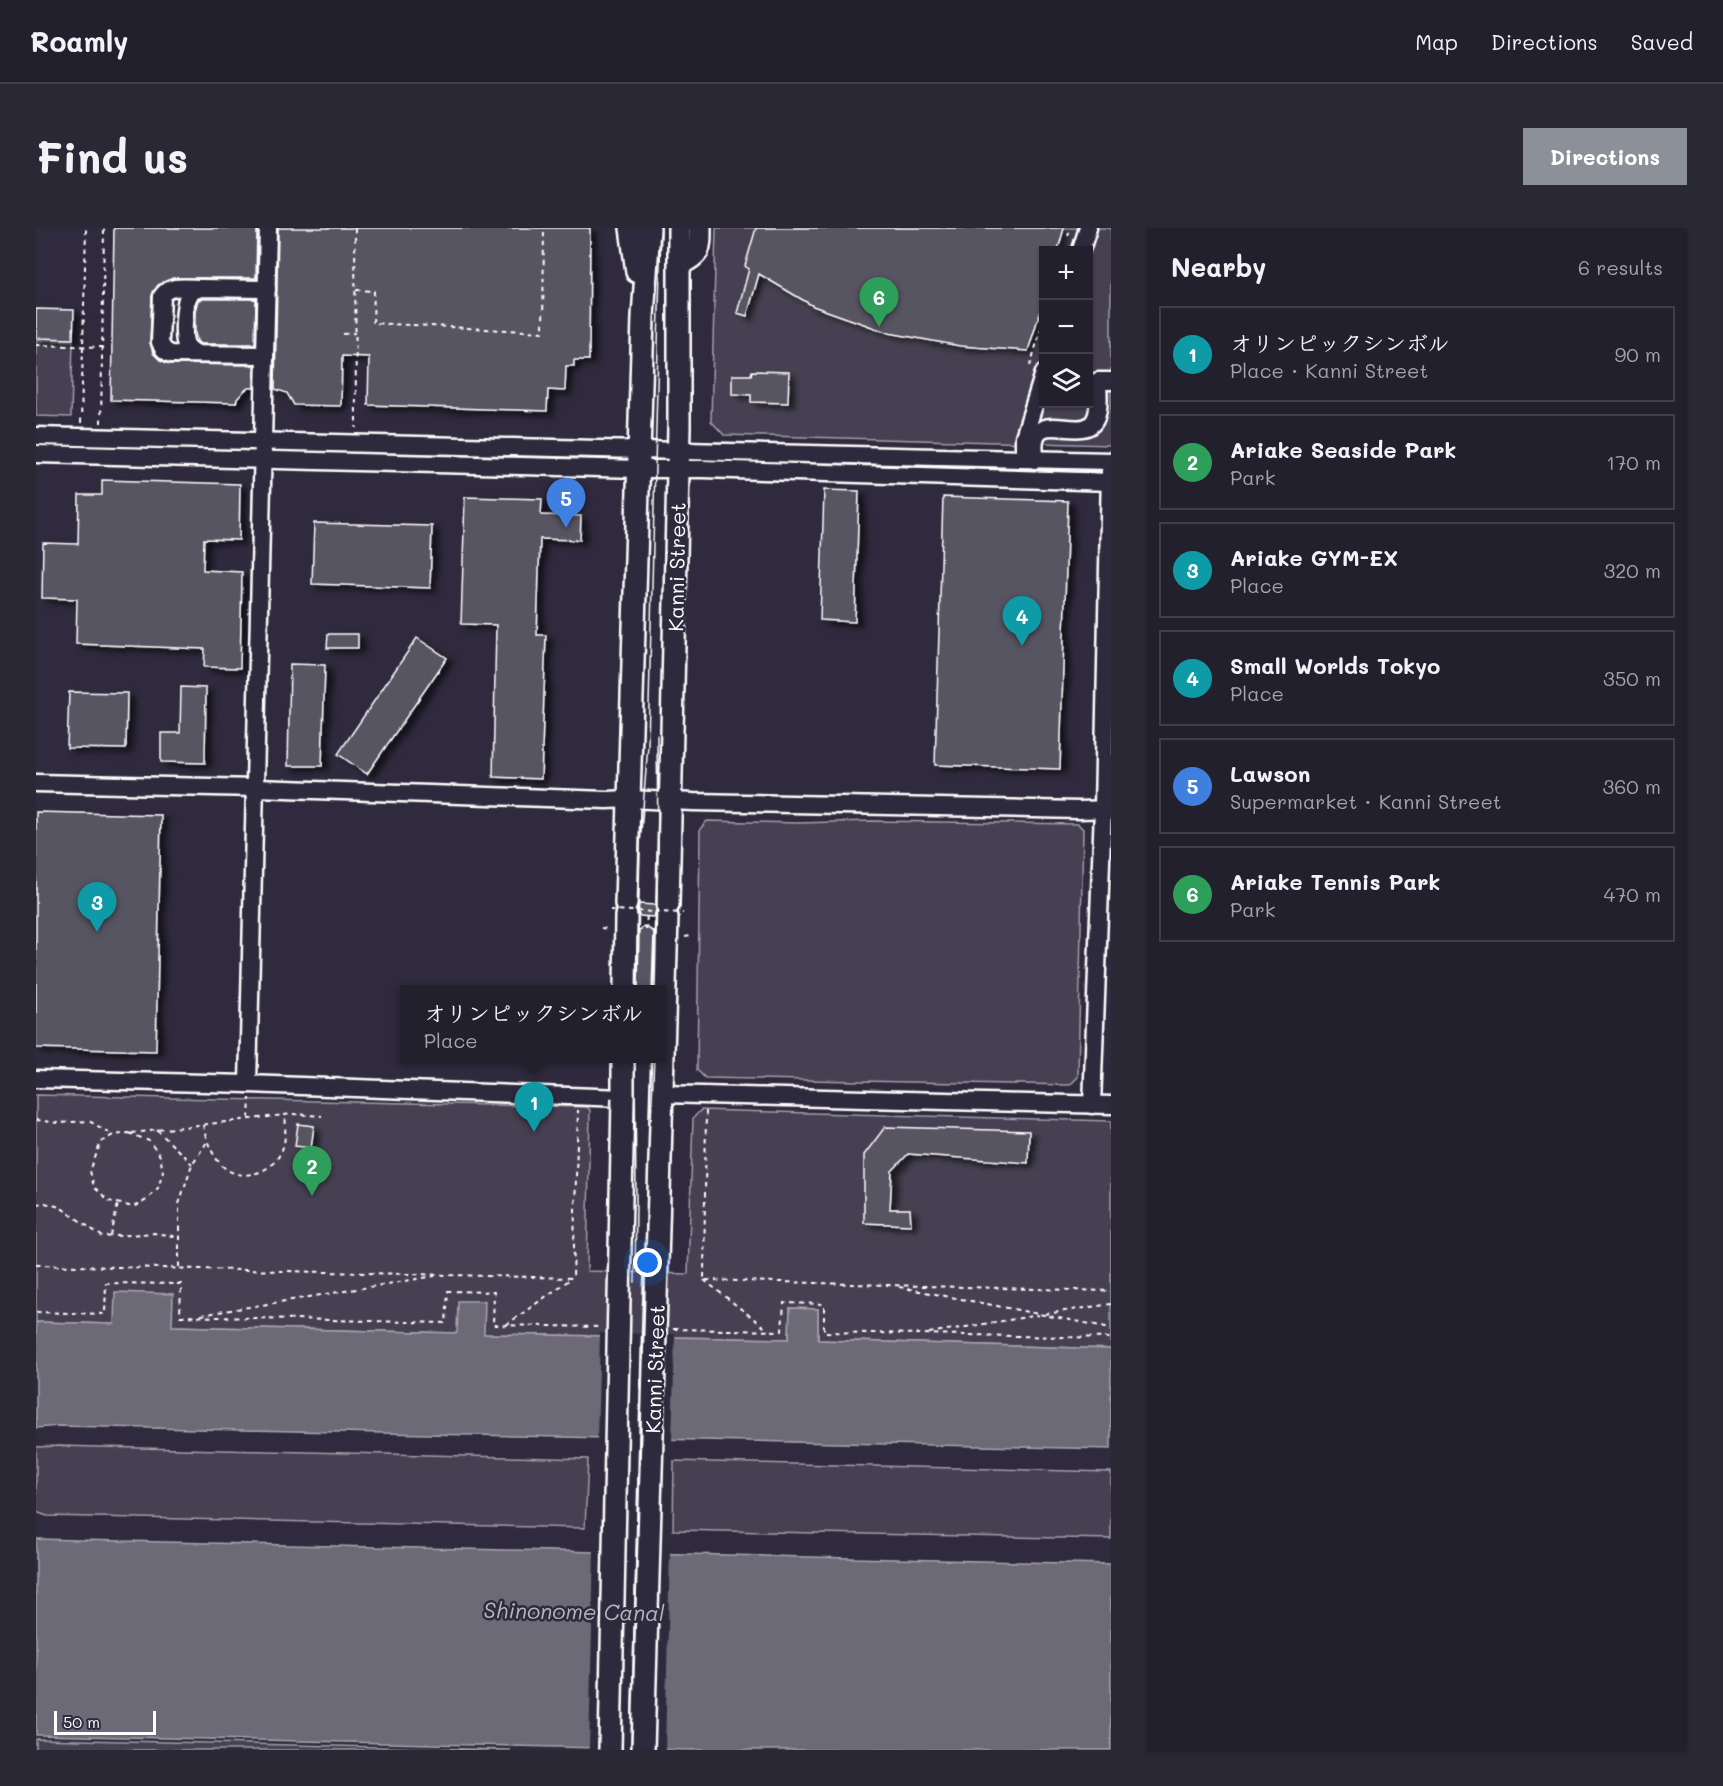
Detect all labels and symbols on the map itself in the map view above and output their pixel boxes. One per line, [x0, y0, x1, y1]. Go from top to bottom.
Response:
pin: 6 [860, 278, 898, 327]
pin: 5 [546, 478, 586, 528]
street label: Kanni Street [661, 502, 691, 632]
pin: 4 [1002, 596, 1042, 646]
pin: 3 [78, 882, 116, 932]
pin: 1 [514, 1082, 554, 1132]
pin: 2 [292, 1146, 332, 1196]
your location [633, 1248, 662, 1277]
street label: Kanni Street [638, 1304, 670, 1434]
water label: Shinonome Canal [483, 1595, 665, 1627]
scale bar [54, 1708, 156, 1736]

